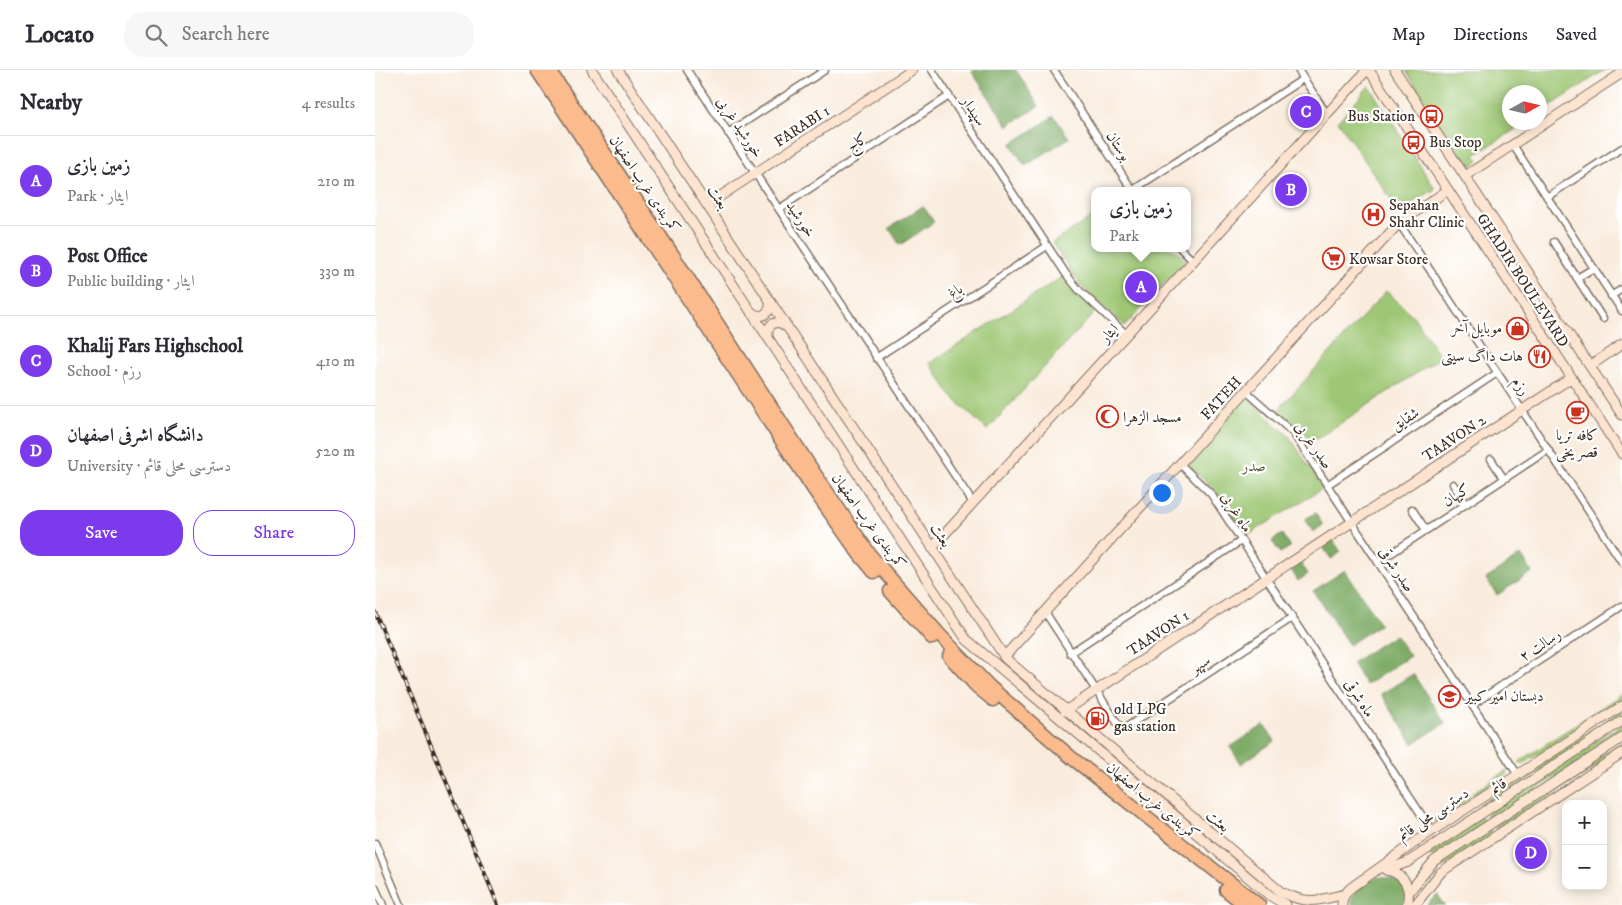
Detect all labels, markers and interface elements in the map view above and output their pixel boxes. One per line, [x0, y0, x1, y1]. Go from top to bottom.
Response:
search box [124, 12, 474, 57]
text: Locato [25, 20, 94, 50]
icon: search [142, 21, 170, 49]
text: Search here [182, 23, 270, 46]
text: Map [1392, 24, 1425, 46]
text: Directions [1453, 24, 1528, 46]
text: Saved [1556, 24, 1597, 46]
north arrow [1502, 85, 1547, 130]
text: Nearby [20, 90, 82, 116]
street label: سپیدار [955, 91, 990, 130]
text: 4 results [302, 93, 355, 113]
street label: خورشید غربی [711, 93, 767, 162]
pin: C [1290, 93, 1322, 131]
street label: FARABI 1 [771, 101, 834, 151]
bus stop icon: Bus Station [1419, 104, 1443, 128]
place label: Bus Station [1347, 107, 1415, 126]
street label: بوستان [1102, 128, 1135, 165]
street label: کاج [843, 129, 873, 159]
bus stop icon: Bus Stop [1401, 130, 1425, 154]
street label: کمربندی غرب اصفهان [604, 132, 684, 238]
place label: Bus Stop [1429, 133, 1482, 152]
text: زمین بازی [67, 154, 131, 177]
text: A [31, 171, 41, 191]
text: 210 m [317, 171, 355, 191]
pin: B [1275, 171, 1307, 209]
street label: بعثت [703, 182, 733, 213]
text: Park · ایثار [67, 186, 129, 206]
popup [1091, 187, 1191, 252]
place label: Sepahan Shahr Clinic [1389, 196, 1465, 232]
street label: خورشید [782, 197, 820, 241]
text: زمین بازی [1109, 197, 1173, 220]
hospital icon: Sepahan Shahr Clinic [1361, 202, 1385, 226]
street label: GHADIR BOULEVARD [1472, 210, 1573, 351]
text: Park [1109, 226, 1139, 246]
text: Post Office [67, 245, 148, 268]
supermarket icon: Kowsar Store [1321, 247, 1345, 271]
place label: Kowsar Store [1349, 250, 1428, 269]
text: B [31, 261, 41, 281]
text: 330 m [319, 261, 355, 281]
pin: A [1125, 268, 1157, 306]
text: Public building · ایثار [67, 271, 195, 291]
street label: باغ [944, 279, 968, 306]
shop icon: موبایل آخر [1506, 316, 1530, 340]
place label: موبایل آخر [1449, 319, 1502, 339]
street label: ایثار [1094, 320, 1123, 348]
text: Khalij Fars Highschool [67, 335, 243, 358]
restaurant icon: هات داگ سیتی [1527, 344, 1551, 368]
place label: هات داگ سیتی [1441, 347, 1523, 367]
text: C [31, 351, 41, 371]
text: 410 m [316, 351, 355, 371]
text: School · رزم [67, 361, 142, 381]
street label: FATEH [1197, 372, 1246, 424]
street label: رزم [1505, 373, 1534, 401]
cafe icon: کافه تریا قصر یخی [1565, 400, 1589, 424]
street label: شقایق [1388, 403, 1423, 435]
mosque icon: مسجد الزهرا [1095, 405, 1119, 429]
place label: مسجد الزهرا [1123, 408, 1182, 427]
street label: TAAVON 2 [1419, 410, 1490, 466]
street label: صدر غربی [1290, 418, 1337, 473]
text: دانشگاه اشرفی اصفهان [67, 424, 204, 447]
place label: کافه تریا قصر یخی [1556, 426, 1598, 463]
text: D [30, 441, 42, 461]
text: 520 m [315, 441, 355, 461]
text: University · دسترسی محلی قائم [67, 456, 231, 476]
park label: صدر [1240, 457, 1266, 476]
street label: کمربندی غرب اصفهان [827, 469, 910, 574]
your location [1149, 480, 1175, 506]
street label: کیهان [1439, 480, 1474, 511]
street label: ماه غربی [1216, 488, 1257, 537]
button: Save [20, 510, 183, 556]
button: Share [193, 510, 355, 556]
street label: بعثت [926, 520, 956, 551]
street label: صدر شرقی [1374, 543, 1419, 596]
street label: TAAVON 1 [1124, 606, 1193, 661]
street label: رسالت ۲ [1516, 625, 1565, 666]
street label: سپهر [1185, 651, 1214, 679]
street label: ماه شرقی [1340, 675, 1379, 721]
school or university icon: دبستان امیر کبیر [1437, 684, 1461, 708]
place label: دبستان امیر کبیر [1463, 687, 1544, 706]
place label: old LPG gas station [1114, 700, 1176, 736]
fuel station icon: old LPG gas station [1086, 706, 1110, 730]
street label: کمربندی غرب اصفهان [1102, 758, 1203, 846]
street label: قائم [1486, 774, 1512, 801]
street label: دسترسی محلی قائم [1394, 784, 1474, 848]
map controls [1562, 800, 1607, 890]
button: + [1562, 800, 1607, 845]
street label: بعثت [1202, 806, 1234, 837]
pin: D [1515, 834, 1547, 872]
button: − [1562, 845, 1607, 890]

